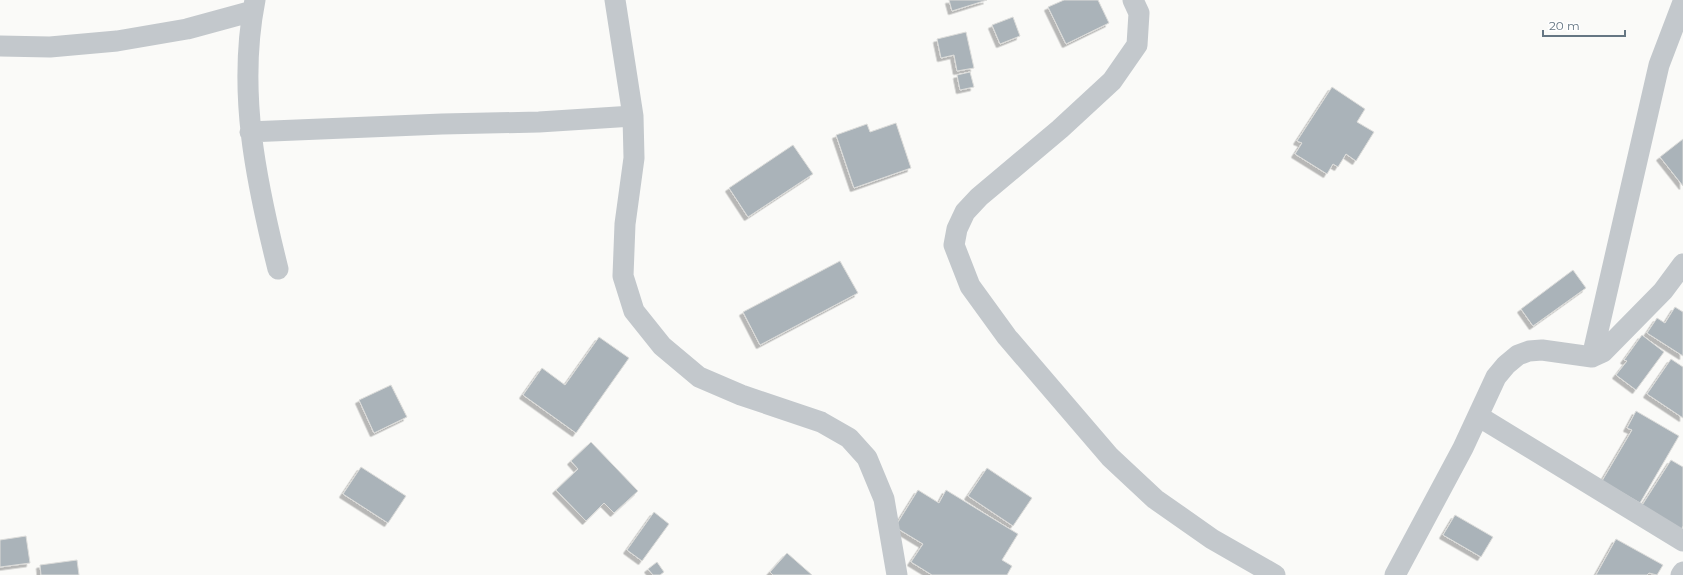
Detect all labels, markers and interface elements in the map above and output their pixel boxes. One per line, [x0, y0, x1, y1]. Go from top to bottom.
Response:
scale bar [1543, 12, 1625, 38]
text: 20 m [1549, 18, 1580, 33]

